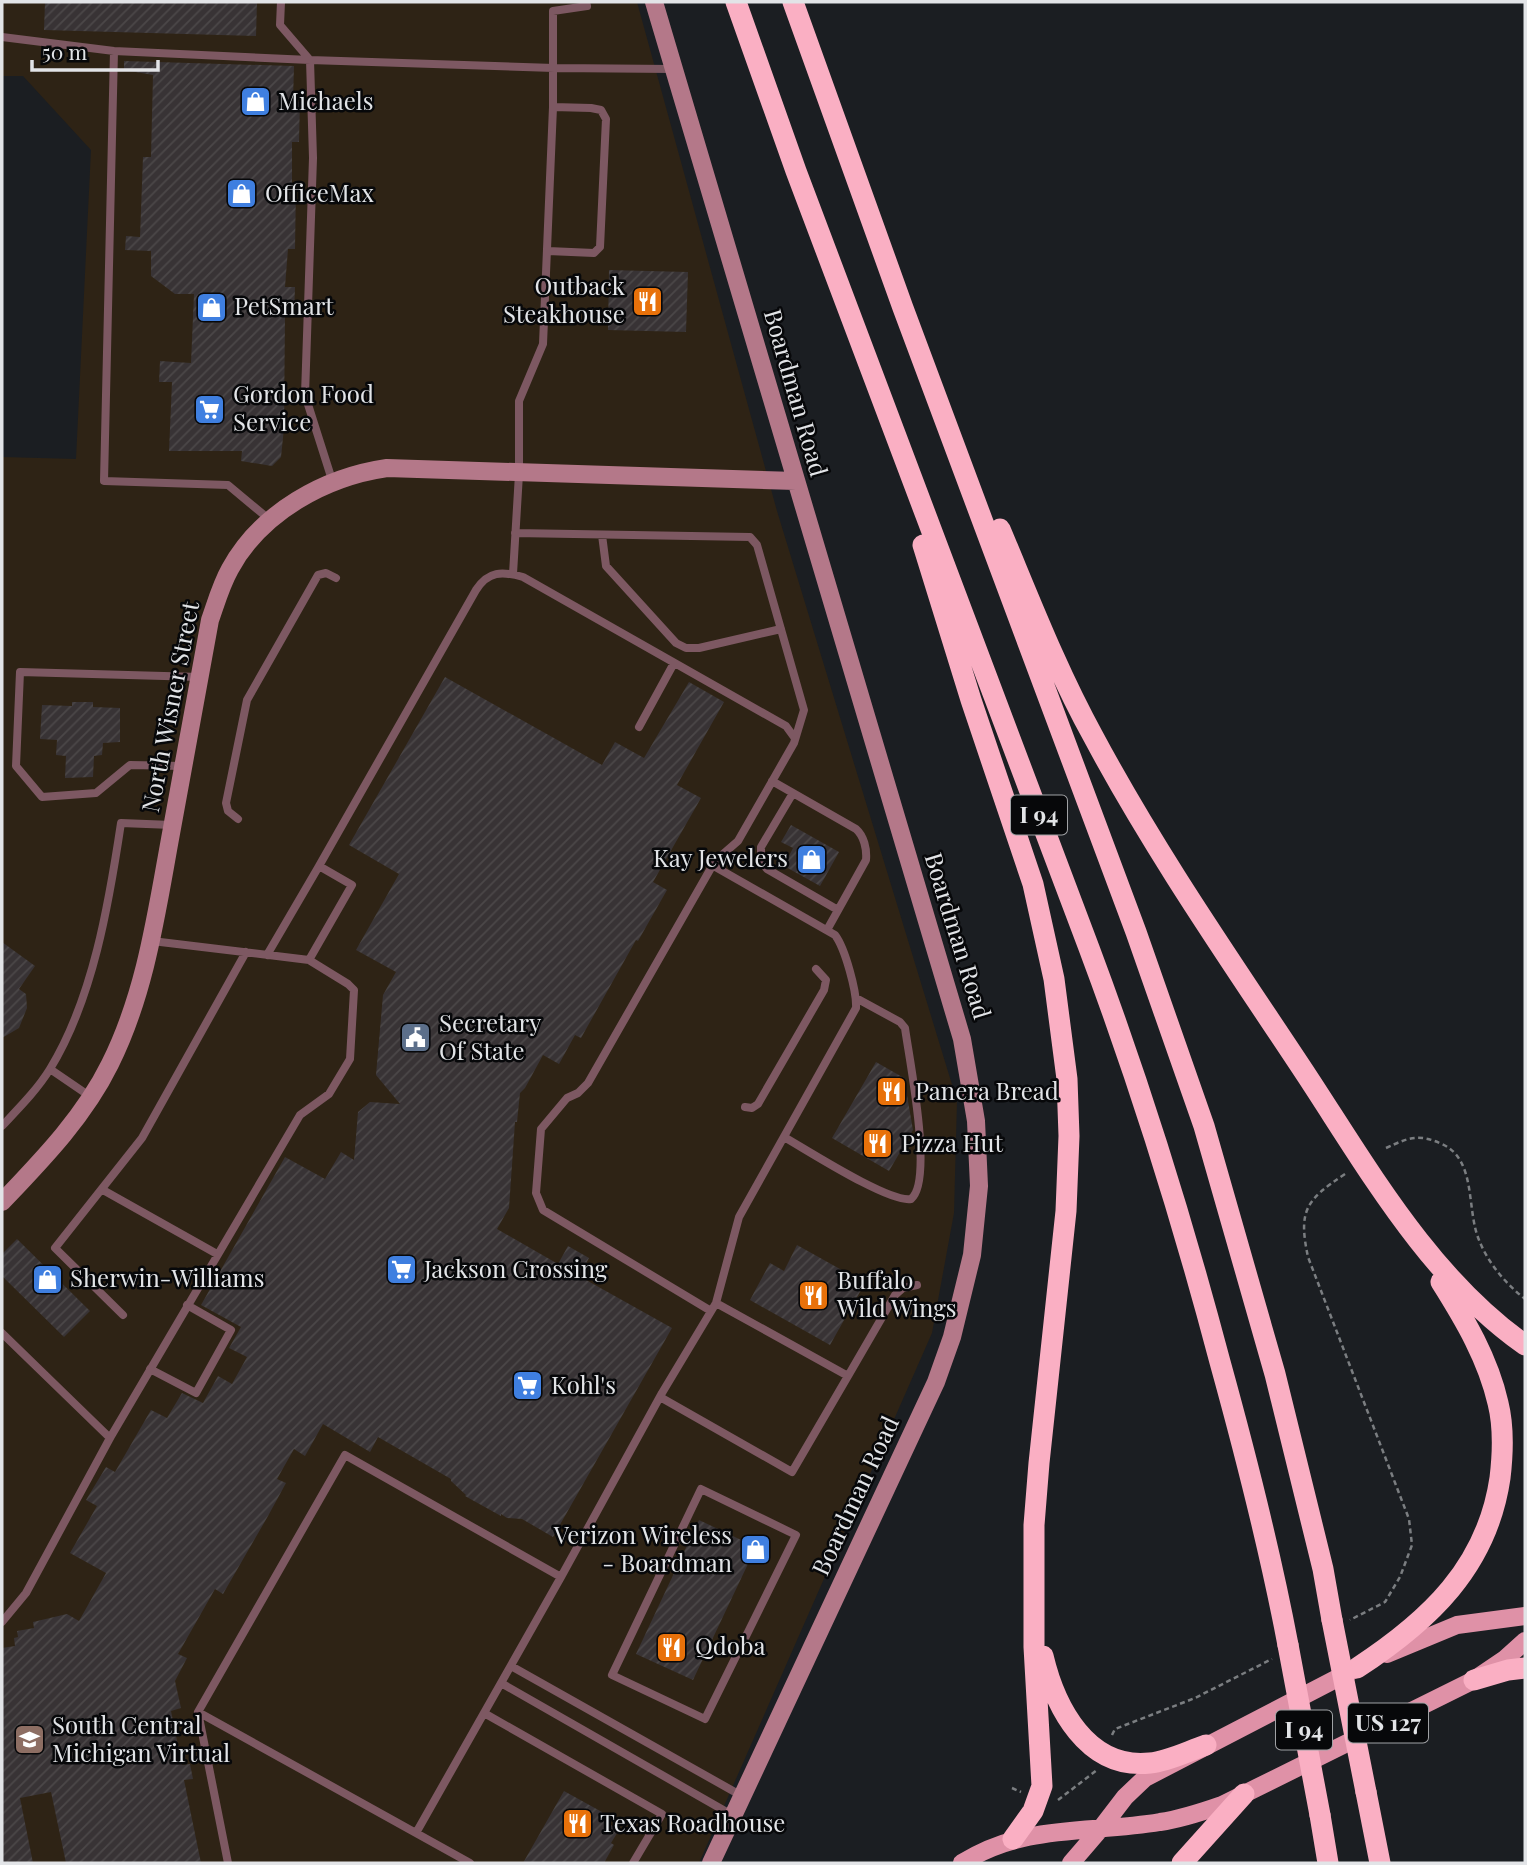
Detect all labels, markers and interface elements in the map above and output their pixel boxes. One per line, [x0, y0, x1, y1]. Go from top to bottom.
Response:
scale bar [32, 28, 158, 72]
text: 50 m [42, 37, 88, 65]
place label: Michaels [278, 84, 373, 116]
shop icon: Michaels [238, 85, 272, 119]
place label: OfficeMax [265, 176, 375, 208]
shop icon: OfficeMax [225, 177, 259, 211]
place label: Outback Steakhouse [503, 269, 626, 329]
restaurant icon: Outback Steakhouse [631, 284, 665, 318]
place label: PetSmart [234, 289, 334, 321]
shop icon: PetSmart [194, 290, 228, 324]
street label: Boardman Road [758, 305, 836, 480]
place label: Gordon Food Service [233, 377, 374, 437]
supermarket icon: Gordon Food Service [193, 392, 227, 426]
street label: North Wisner Street [133, 598, 205, 815]
road number: I 94 [1011, 796, 1067, 834]
place label: Kay Jewelers [653, 841, 788, 873]
shop icon: Kay Jewelers [794, 842, 828, 876]
street label: Boardman Road [918, 848, 999, 1023]
place label: Secretary Of State [439, 1006, 541, 1066]
public building icon: Secretary Of State [399, 1021, 433, 1055]
place label: Panera Bread [915, 1074, 1059, 1106]
restaurant icon: Panera Bread [875, 1075, 909, 1109]
place label: Pizza Hut [901, 1126, 1003, 1158]
restaurant icon: Pizza Hut [861, 1127, 895, 1161]
place label: Jackson Crossing [423, 1252, 608, 1284]
supermarket icon: Jackson Crossing [384, 1253, 418, 1287]
place label: Sherwin-Williams [70, 1261, 264, 1293]
shop icon: Sherwin-Williams [30, 1262, 64, 1296]
place label: Buffalo Wild Wings [836, 1263, 956, 1323]
restaurant icon: Buffalo Wild Wings [797, 1278, 831, 1312]
place label: Kohl's [551, 1368, 616, 1400]
supermarket icon: Kohl's [511, 1369, 545, 1403]
street label: Boardman Road [803, 1410, 905, 1580]
place label: Verizon Wireless - Boardman [553, 1518, 732, 1578]
shop icon: Verizon Wireless - Boardman [738, 1533, 772, 1567]
place label: Qdoba [695, 1629, 765, 1661]
restaurant icon: Qdoba [655, 1630, 689, 1664]
road number: US 127 [1348, 1704, 1428, 1742]
place label: South Central Michigan Virtual [52, 1708, 230, 1768]
road number: I 94 [1276, 1710, 1332, 1750]
school or university icon: South Central Michigan Virtual [12, 1723, 46, 1757]
place label: Texas Roadhouse [600, 1806, 785, 1838]
restaurant icon: Texas Roadhouse [560, 1807, 594, 1841]

